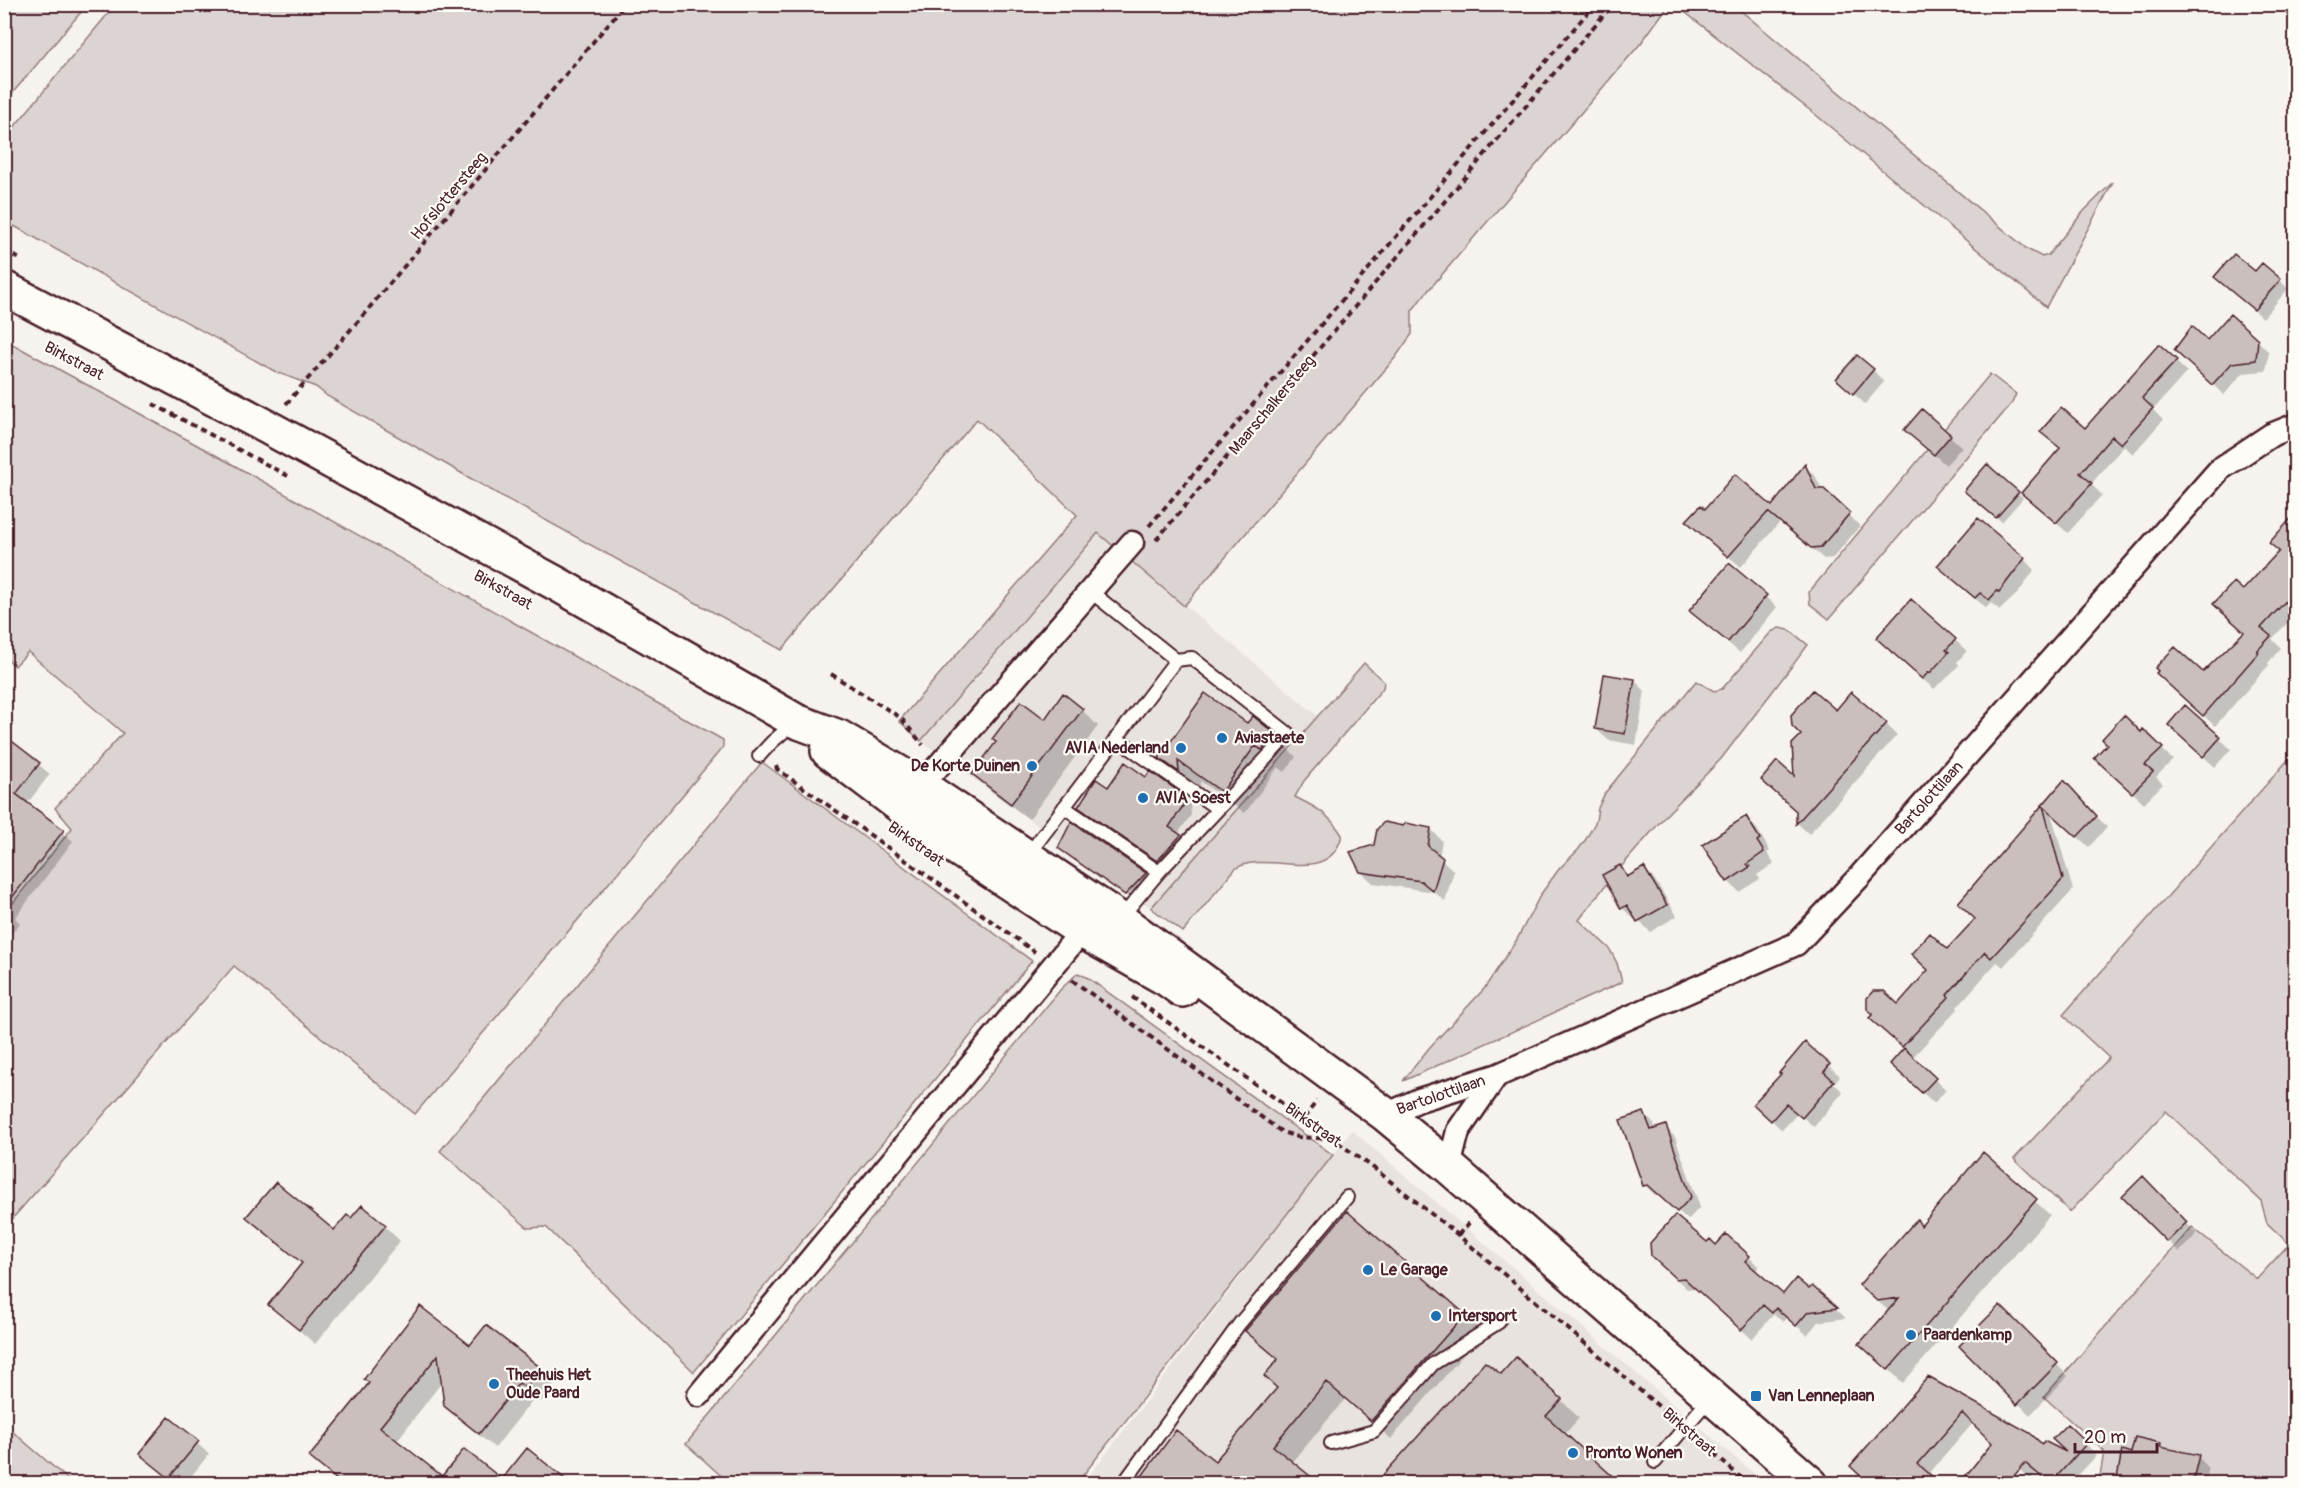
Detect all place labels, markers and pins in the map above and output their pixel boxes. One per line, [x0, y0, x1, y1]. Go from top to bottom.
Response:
place label: Aviastaete [1234, 728, 1305, 748]
marker: Aviastaete [1215, 731, 1229, 745]
place label: AVIA Nederland [1065, 738, 1169, 758]
marker: AVIA Nederland [1174, 741, 1188, 755]
place label: De Korte Duinen [911, 756, 1020, 776]
marker: De Korte Duinen [1025, 759, 1039, 773]
place label: AVIA Soest [1155, 788, 1231, 808]
marker: AVIA Soest [1136, 791, 1150, 805]
place label: Le Garage [1380, 1260, 1449, 1280]
marker: Le Garage [1361, 1263, 1375, 1277]
place label: Intersport [1448, 1306, 1517, 1326]
marker: Intersport [1429, 1309, 1443, 1323]
place label: Paardenkamp [1923, 1325, 2012, 1345]
marker: Paardenkamp [1904, 1328, 1918, 1342]
place label: Theehuis Het Oude Paard [505, 1365, 592, 1403]
marker: Theehuis Het Oude Paard [487, 1377, 501, 1391]
place label: Van Lenneplaan [1768, 1386, 1874, 1406]
marker: Van Lenneplaan [1749, 1389, 1763, 1403]
place label: Pronto Wonen [1585, 1443, 1683, 1463]
marker: Pronto Wonen [1566, 1446, 1580, 1460]

